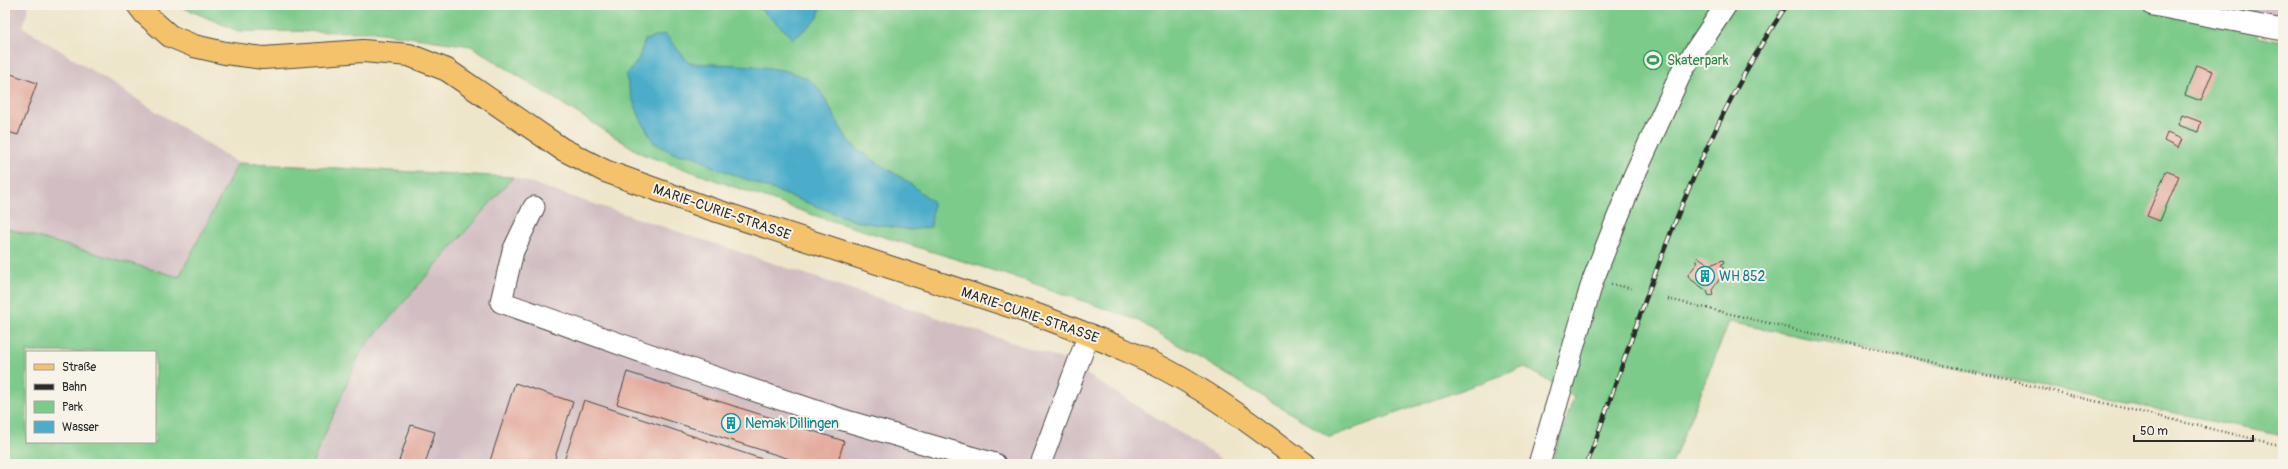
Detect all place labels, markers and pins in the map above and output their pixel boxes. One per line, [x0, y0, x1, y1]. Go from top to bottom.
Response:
sports icon: Skaterpark [1642, 49, 1664, 71]
place label: Skaterpark [1667, 52, 1729, 69]
building icon: WH 852 [1694, 265, 1716, 287]
place label: WH 852 [1719, 268, 1765, 285]
building icon: Nemak Dillingen [720, 412, 742, 434]
place label: Nemak Dillingen [745, 415, 839, 432]

